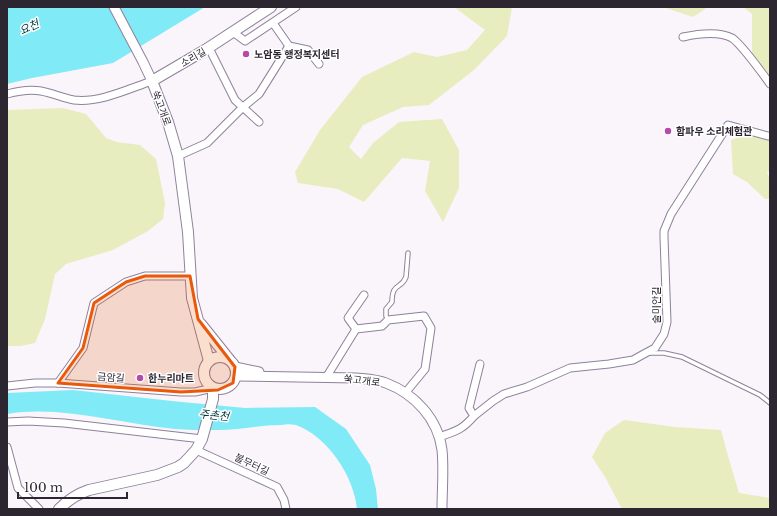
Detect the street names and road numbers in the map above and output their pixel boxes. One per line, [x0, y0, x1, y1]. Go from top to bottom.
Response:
street label: 소리길 [178, 45, 208, 70]
street label: 쑥고개로 [149, 89, 174, 128]
street label: 술미안길 [650, 287, 663, 323]
street label: 금암길 [97, 370, 125, 385]
street label: 쑥고개로 [343, 372, 381, 389]
street label: 불무터길 [232, 451, 271, 478]

